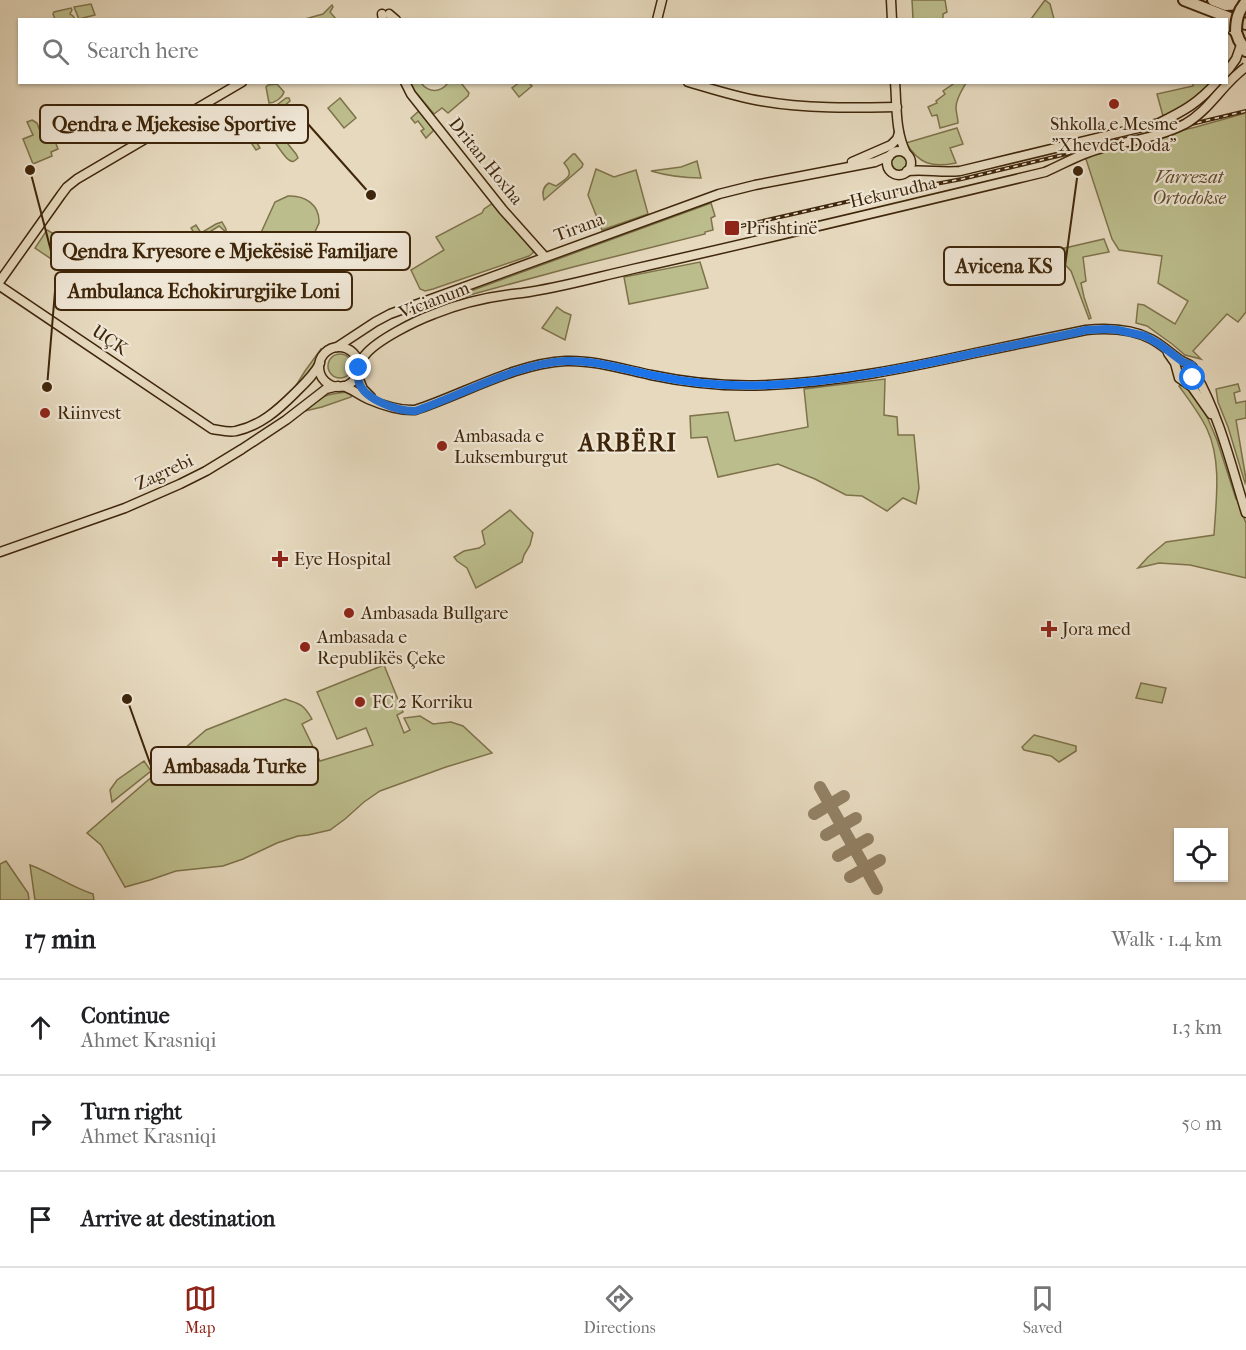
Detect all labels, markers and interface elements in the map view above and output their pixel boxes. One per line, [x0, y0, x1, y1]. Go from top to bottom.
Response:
search box [18, 18, 1228, 84]
icon: search [39, 35, 72, 68]
text: Search here [87, 38, 199, 64]
marker: Shkolla e Mesme "Xhevdet Doda" [1107, 97, 1121, 111]
callout: Qendra e Mjekesise Sportive [40, 105, 308, 143]
text: Qendra e Mjekesise Sportive [52, 113, 296, 136]
street label: Dritan Hoxha [444, 113, 528, 210]
place label: Shkolla e Mesme "Xhevdet Doda" [1050, 114, 1178, 156]
park label: Varrezat Ortodokse [1152, 167, 1227, 209]
street label: Hekurudha [848, 172, 939, 213]
street label: Tirana [551, 209, 608, 246]
place label: Prishtinë [746, 218, 817, 239]
marker: Prishtinë [723, 219, 741, 237]
callout: Qendra Kryesore e Mjekësisë Familjare [51, 232, 410, 270]
text: Qendra Kryesore e Mjekësisë Familjare [62, 240, 398, 263]
callout: Avicena KS [944, 247, 1065, 285]
text: Avicena KS [954, 255, 1052, 278]
callout: Ambulanca Echokirurgjike Loni [55, 272, 352, 310]
street label: Vicianum [395, 277, 472, 324]
text: Ambulanca Echokirurgjike Loni [66, 280, 341, 303]
street label: UÇK [87, 321, 133, 361]
route end [345, 354, 371, 380]
route start [1179, 364, 1205, 390]
place label: Riinvest [57, 403, 122, 424]
marker: Riinvest [38, 406, 52, 420]
place label: Ambasada e Luksemburgut [453, 426, 569, 468]
district label: ARBËRI [577, 427, 677, 457]
marker: Ambasada e Luksemburgut [435, 439, 449, 453]
street label: Zagrebi [132, 450, 197, 495]
place label: Eye Hospital [294, 549, 391, 570]
marker: Eye Hospital [271, 550, 289, 568]
place label: Ambasada Bullgare [360, 603, 509, 624]
marker: Ambasada Bullgare [342, 606, 356, 620]
place label: Jora med [1060, 619, 1131, 640]
marker: Jora med [1040, 620, 1058, 638]
place label: Ambasada e Republikës Çeke [316, 627, 445, 670]
marker: Ambasada e Republikës Çeke [298, 640, 312, 654]
place label: FC 2 Korriku [372, 692, 473, 713]
marker: FC 2 Korriku [353, 695, 367, 709]
callout: Ambasada Turke [151, 747, 318, 785]
text: Ambasada Turke [162, 755, 307, 778]
map controls [1174, 828, 1228, 882]
button: locate [1174, 828, 1228, 882]
text: 17 min [24, 924, 96, 955]
text: Walk · 1.4 km [1112, 928, 1222, 951]
text: Continue [81, 1003, 170, 1029]
icon: ahead [24, 1011, 57, 1044]
text: 1.3 km [1172, 1016, 1222, 1039]
text: Ahmet Krasniqi [81, 1029, 216, 1052]
text: Turn right [81, 1099, 182, 1125]
icon: right [24, 1107, 57, 1140]
text: 50 m [1181, 1112, 1222, 1135]
text: Ahmet Krasniqi [81, 1125, 216, 1148]
icon: arrive [24, 1203, 57, 1236]
text: Arrive at destination [81, 1206, 275, 1232]
tab: Map [184, 1282, 217, 1337]
tab: Directions [584, 1282, 656, 1337]
tab: Saved [1023, 1282, 1062, 1337]

